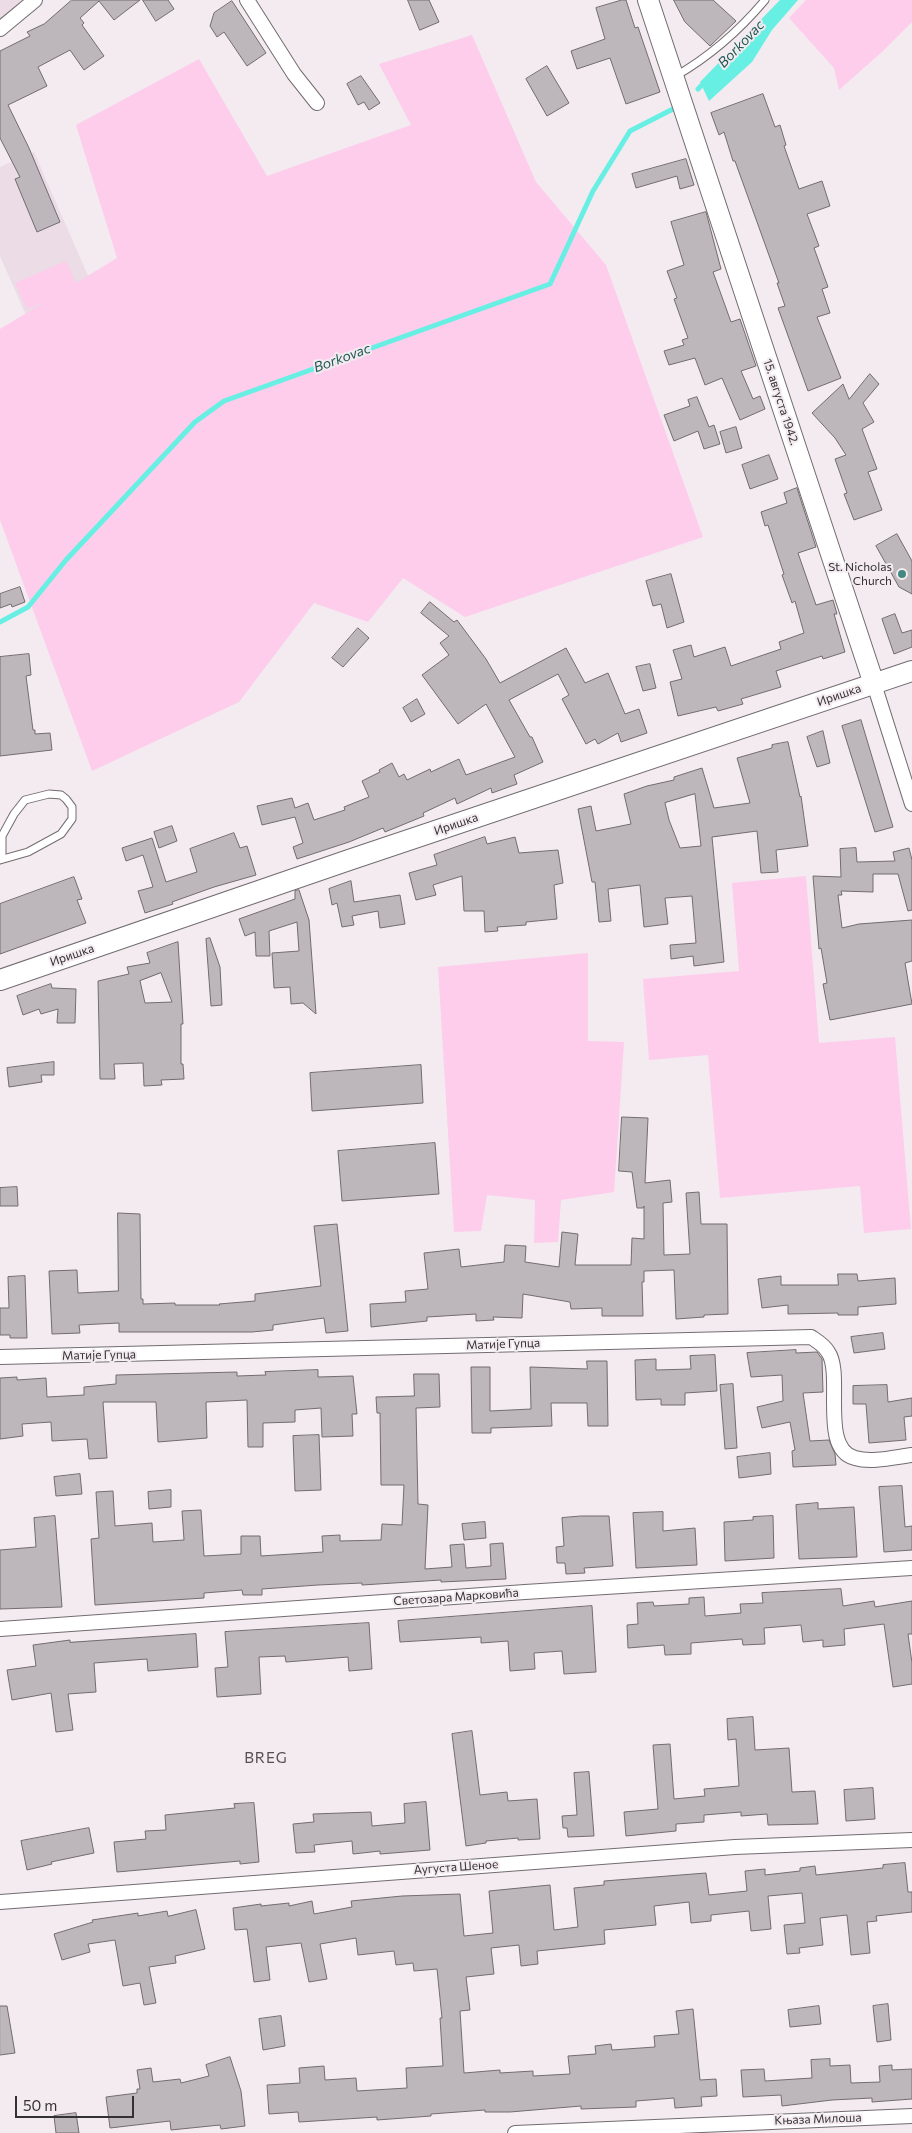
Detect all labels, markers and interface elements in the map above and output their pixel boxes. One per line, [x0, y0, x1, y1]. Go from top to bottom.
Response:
water label: Borkovac [714, 17, 768, 71]
water label: Borkovac [311, 340, 373, 376]
street label: 15. августа 1942. [760, 357, 802, 447]
place label: St. Nicholas Church [828, 560, 892, 588]
marker: St. Nicholas Church [896, 568, 908, 580]
street label: Иришка [815, 681, 863, 709]
street label: Иришка [432, 810, 480, 838]
street label: Иришка [48, 941, 96, 969]
street label: Матије Гупца [466, 1336, 540, 1352]
street label: Матије Гупца [62, 1347, 136, 1363]
street label: Светозара Марковића [393, 1585, 519, 1609]
district label: BREG [244, 1749, 288, 1767]
street label: Аугуста Шеное [413, 1857, 499, 1877]
scale bar [18, 2086, 136, 2118]
text: 50 m [23, 2096, 57, 2114]
street label: Књаза Милоша [774, 2110, 862, 2128]

